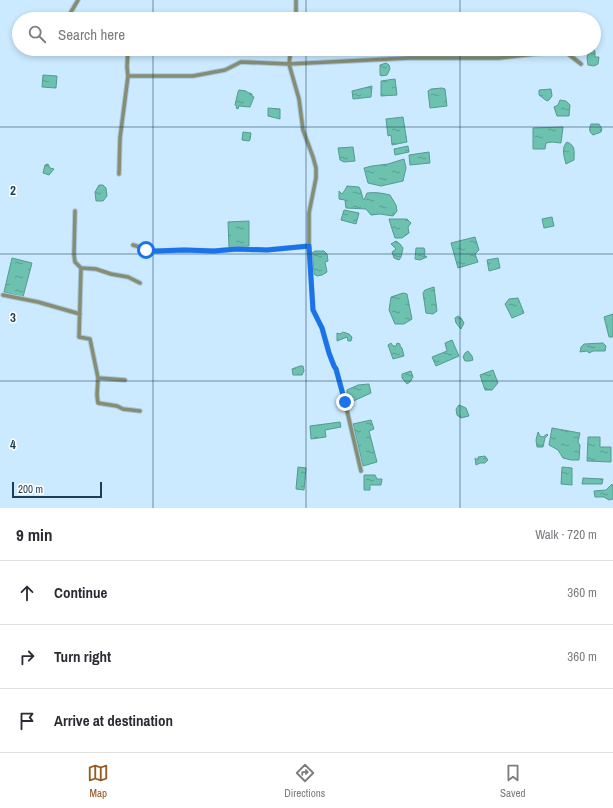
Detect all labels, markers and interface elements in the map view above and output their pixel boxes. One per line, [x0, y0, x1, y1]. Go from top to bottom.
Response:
search box [12, 12, 601, 56]
icon: search [26, 23, 48, 45]
text: Search here [58, 24, 125, 45]
text: 2 [10, 182, 16, 199]
route start [137, 241, 155, 259]
text: 3 [10, 309, 16, 326]
route end [336, 393, 354, 411]
text: 4 [10, 436, 16, 453]
scale bar [12, 480, 102, 499]
text: 200 m [18, 482, 43, 496]
text: 9 min [16, 523, 52, 546]
text: Walk · 720 m [535, 526, 597, 543]
icon: ahead [16, 582, 38, 604]
text: Continue [54, 582, 107, 603]
text: 360 m [567, 584, 597, 601]
icon: right [16, 646, 38, 668]
text: Turn right [54, 646, 111, 667]
text: 360 m [567, 648, 597, 665]
icon: arrive [16, 710, 38, 732]
text: Arrive at destination [54, 710, 173, 731]
tab: Map [87, 762, 109, 800]
tab: Directions [284, 762, 325, 800]
tab: Saved [500, 762, 526, 800]

